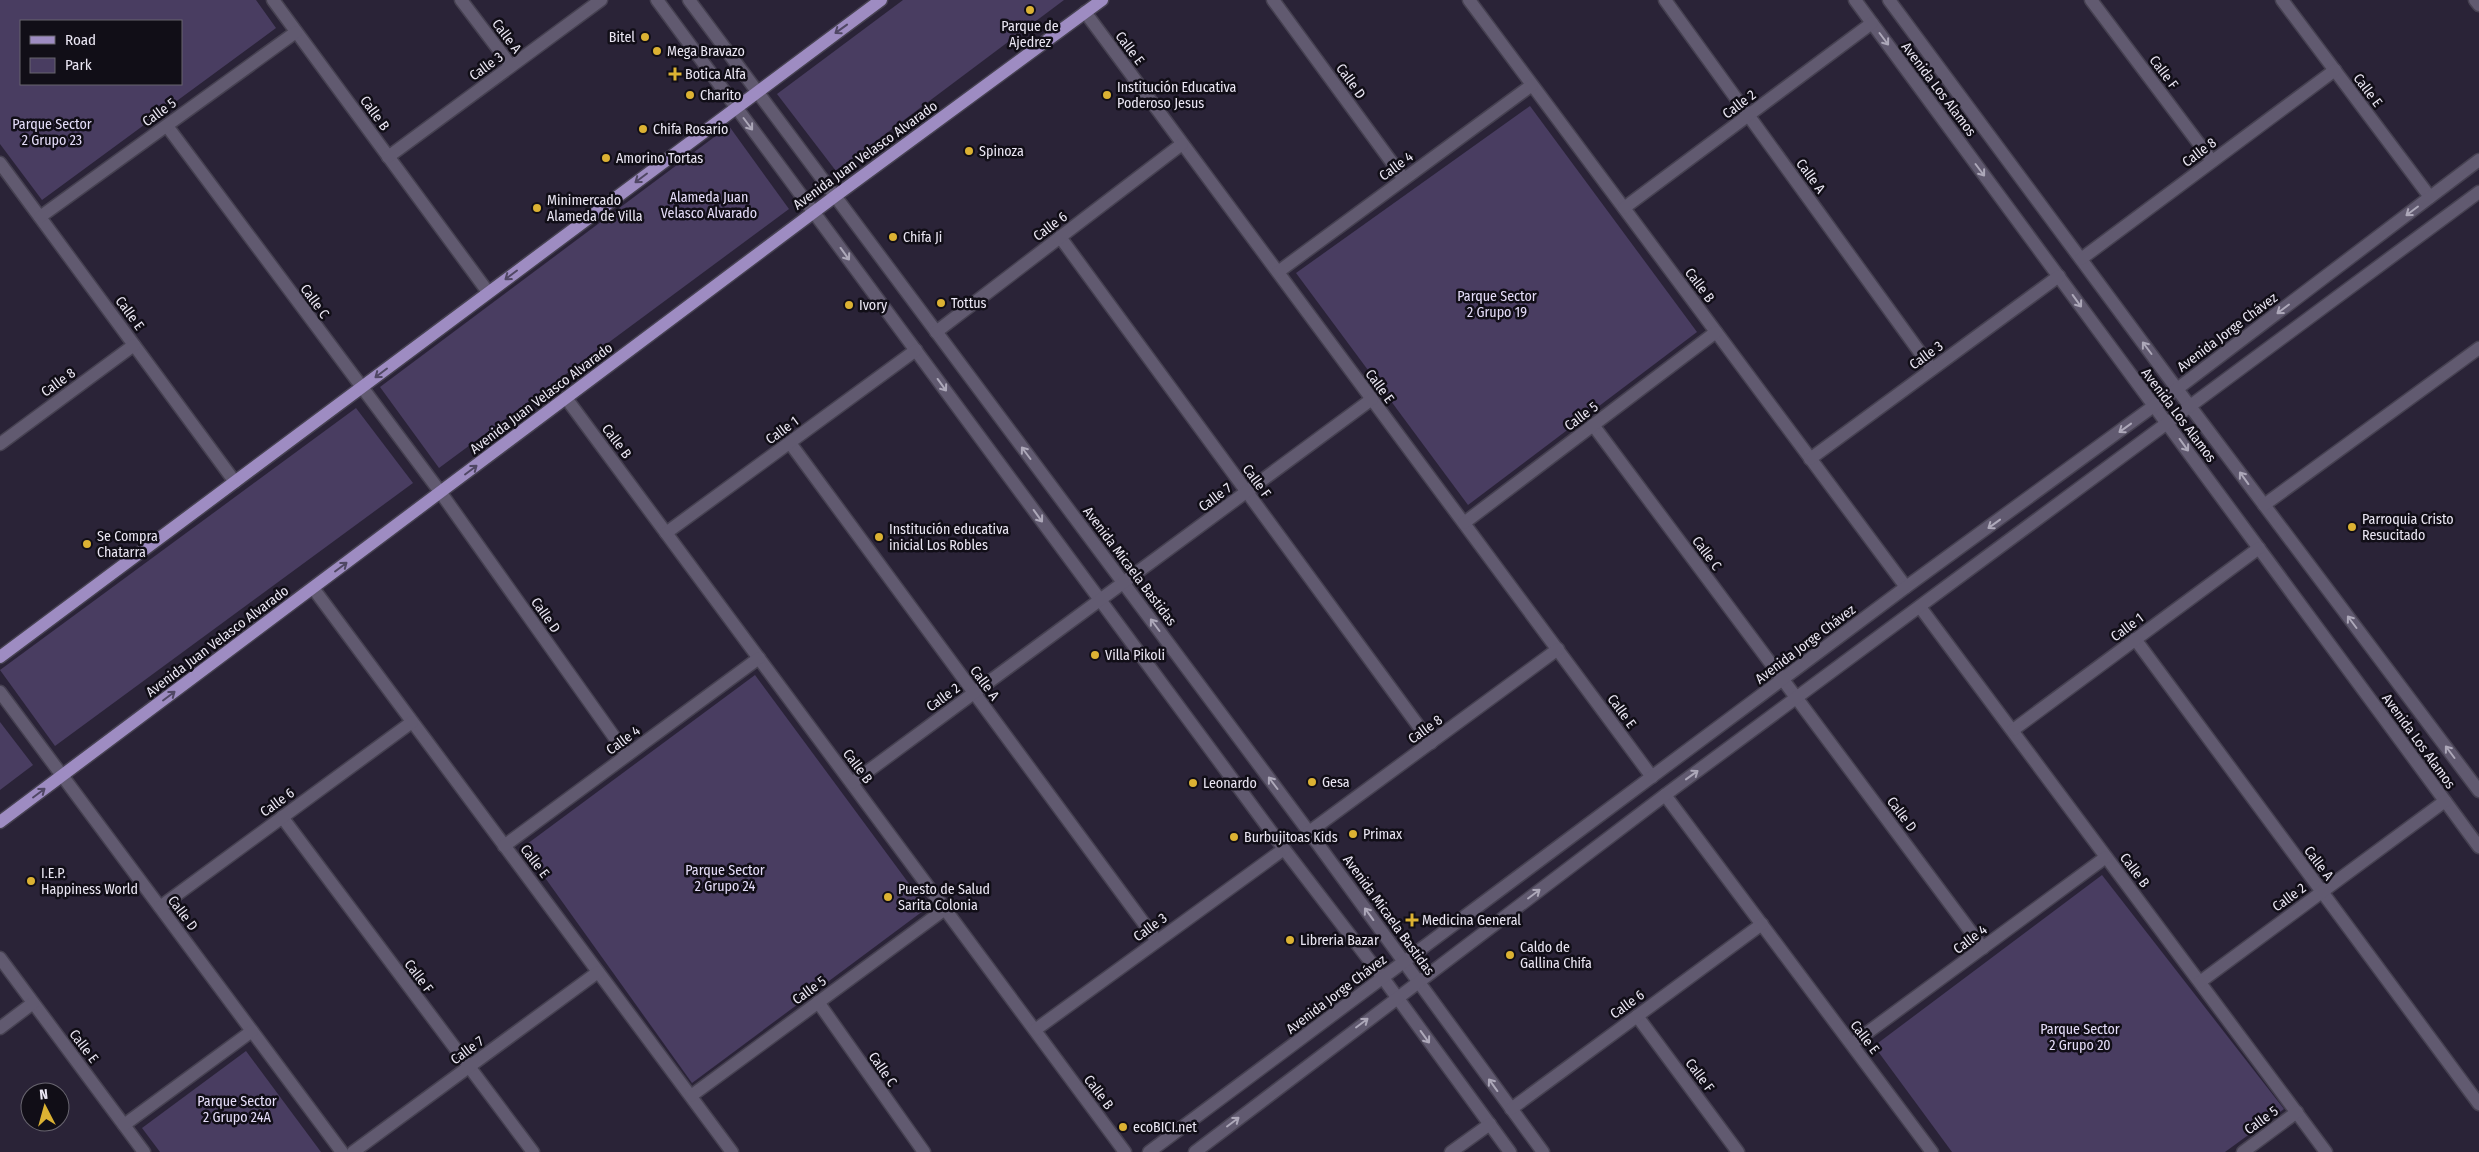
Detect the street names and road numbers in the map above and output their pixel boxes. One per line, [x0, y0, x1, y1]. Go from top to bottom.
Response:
street label: Calle A [488, 16, 525, 57]
street label: Calle E [1111, 28, 1148, 69]
street label: Avenida Los Alamos [1898, 39, 1980, 140]
street label: Calle 3 [466, 48, 506, 84]
street label: Calle F [2146, 52, 2182, 92]
street label: Calle D [1332, 60, 1369, 102]
street label: Calle E [2349, 70, 2386, 111]
street label: Calle 2 [1719, 86, 1759, 122]
street label: Calle B [356, 93, 393, 134]
street label: Calle 5 [139, 94, 180, 130]
street label: Avenida Juan Velasco Alvarado [790, 97, 941, 213]
street label: Calle 8 [2179, 134, 2220, 171]
street label: Calle 4 [1376, 148, 1417, 184]
street label: Calle A [1792, 156, 1829, 197]
street label: Calle 6 [1030, 208, 1071, 245]
street label: Calle B [1681, 265, 1718, 306]
street label: Calle C [296, 281, 333, 322]
street label: Avenida Jorge Chávez [2174, 289, 2281, 376]
street label: Calle E [112, 293, 148, 334]
street label: Calle 3 [1906, 337, 1946, 373]
street label: Avenida Juan Velasco Alvarado [467, 339, 616, 458]
street label: Calle 8 [38, 364, 79, 401]
street label: Avenida Los Alamos [2138, 365, 2220, 466]
street label: Calle E [1362, 366, 1398, 407]
street label: Calle 5 [1561, 398, 1601, 435]
street label: Calle 1 [762, 413, 802, 448]
street label: Calle B [598, 421, 635, 462]
street label: Calle F [1239, 461, 1274, 501]
street label: Calle 7 [1195, 479, 1235, 515]
street label: Avenida Micaela Bastidas [1079, 503, 1180, 629]
street label: Calle C [1688, 533, 1725, 574]
street label: Avenida Juan Velasco Alvarado [143, 582, 292, 701]
street label: Calle D [527, 594, 564, 636]
street label: Avenida Jorge Chávez [1752, 601, 1859, 688]
street label: Calle 1 [2108, 610, 2147, 645]
street label: Calle A [966, 663, 1003, 704]
street label: Calle 2 [923, 680, 963, 715]
street label: Avenida Los Alamos [2378, 690, 2459, 792]
street label: Calle E [1604, 691, 1640, 732]
street label: Calle 8 [1405, 711, 1446, 748]
street label: Calle 4 [603, 722, 644, 758]
street label: Calle B [839, 746, 876, 787]
street label: Calle 6 [257, 784, 298, 820]
street label: Calle D [1883, 793, 1920, 835]
street label: Calle E [516, 841, 553, 882]
street label: Calle A [2300, 843, 2337, 884]
street label: Calle B [2116, 850, 2153, 891]
street label: Avenida Micaela Bastidas [1339, 852, 1438, 979]
street label: Calle 2 [2269, 880, 2309, 915]
street label: Calle D [164, 892, 201, 934]
street label: Calle 3 [1130, 909, 1170, 945]
street label: Calle 4 [1950, 921, 1991, 958]
street label: Avenida Jorge Chávez [1283, 951, 1390, 1038]
street label: Calle F [401, 956, 437, 996]
street label: Calle 5 [789, 972, 830, 1008]
street label: Calle 6 [1607, 986, 1648, 1022]
street label: Calle E [1846, 1017, 1883, 1058]
street label: Calle E [65, 1026, 102, 1067]
street label: Calle 7 [447, 1032, 487, 1068]
street label: Calle C [865, 1049, 901, 1090]
street label: Calle F [1682, 1055, 1718, 1095]
street label: Calle B [1080, 1072, 1117, 1113]
street label: Calle 5 [2241, 1102, 2282, 1138]

